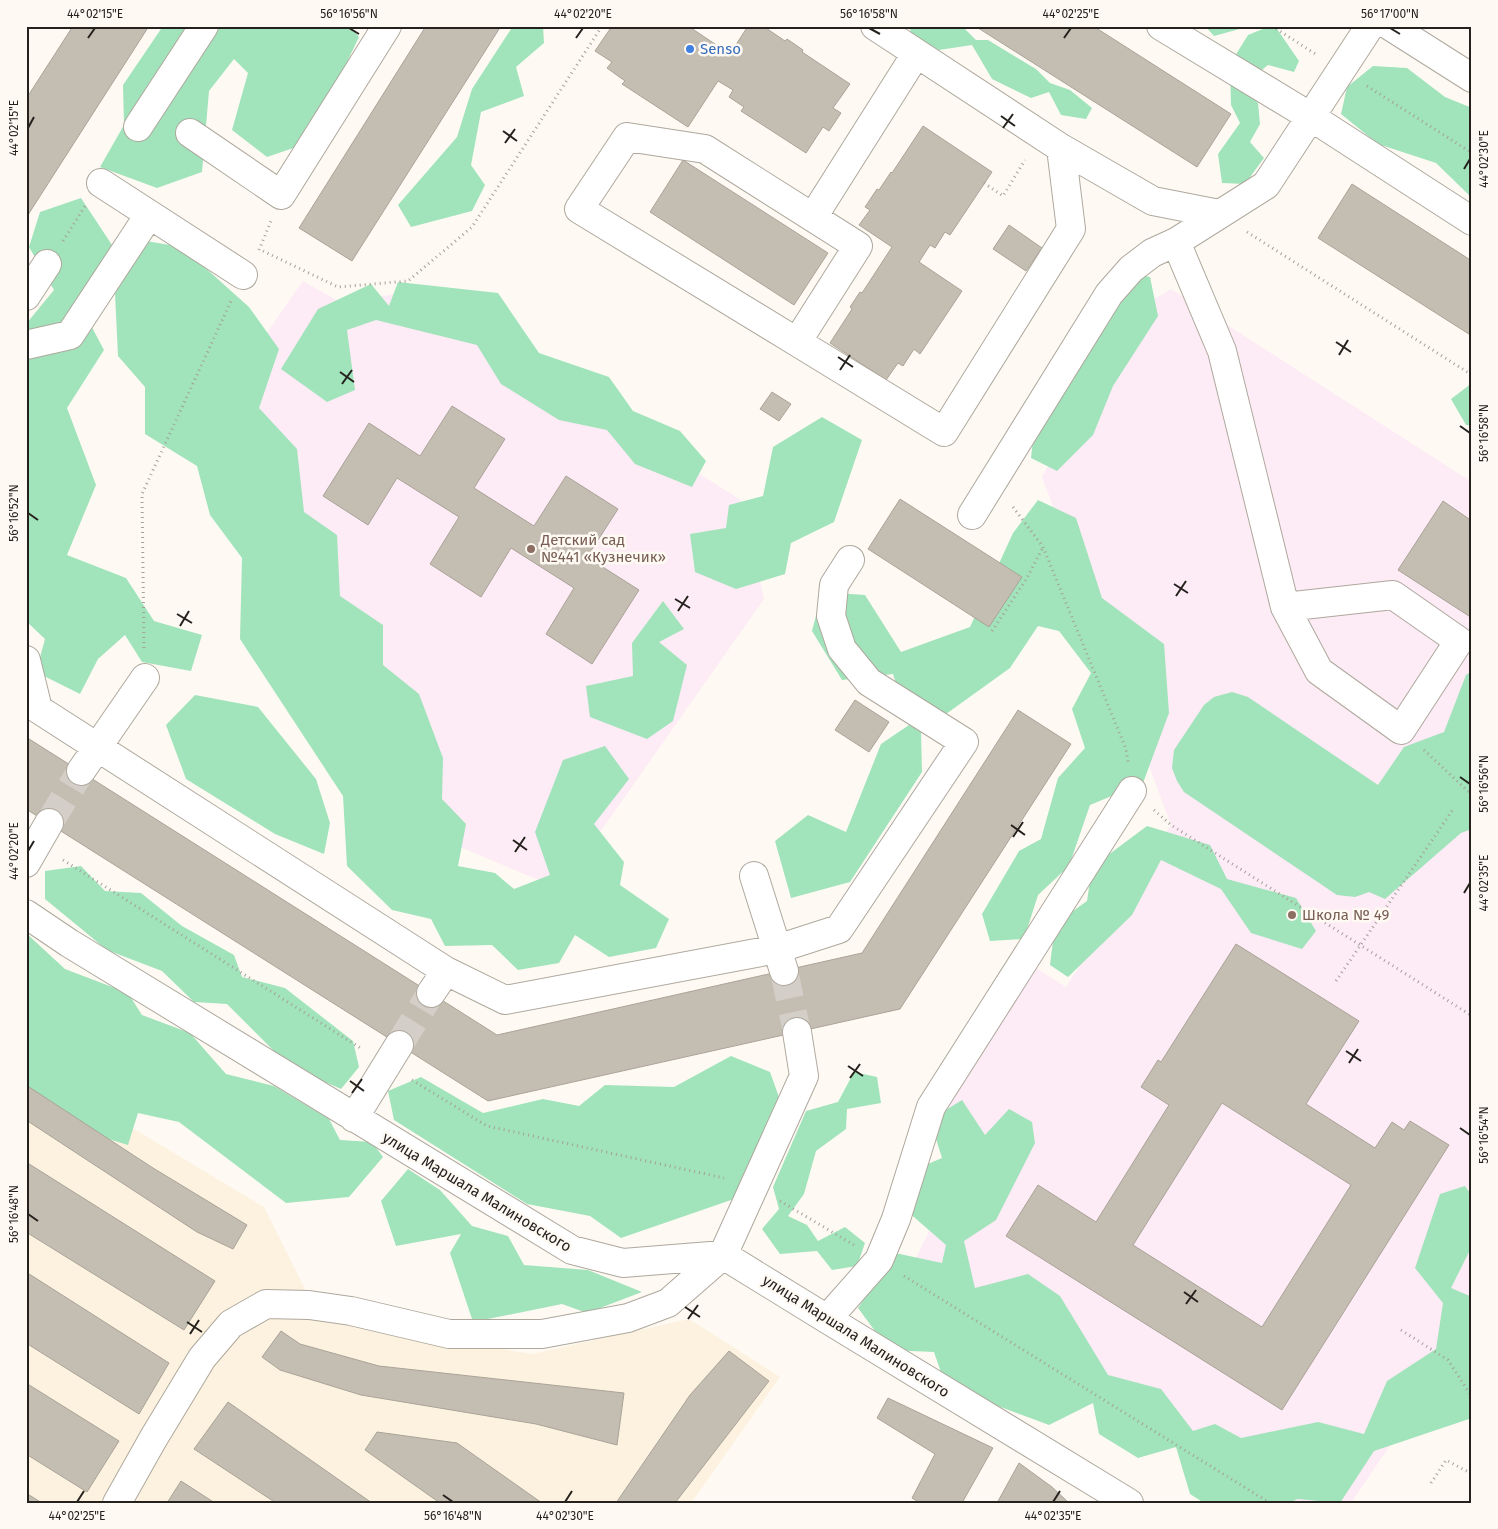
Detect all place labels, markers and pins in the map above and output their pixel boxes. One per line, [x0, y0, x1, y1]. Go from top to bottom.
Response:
place label: Senso [700, 40, 741, 58]
marker: Senso [684, 43, 696, 55]
place label: Детский сад №441 «Кузнечик» [540, 531, 666, 566]
marker: Детский сад №441 «Кузнечик» [525, 543, 537, 555]
place label: Школа № 49 [1302, 906, 1389, 924]
marker: Школа № 49 [1286, 909, 1298, 921]

